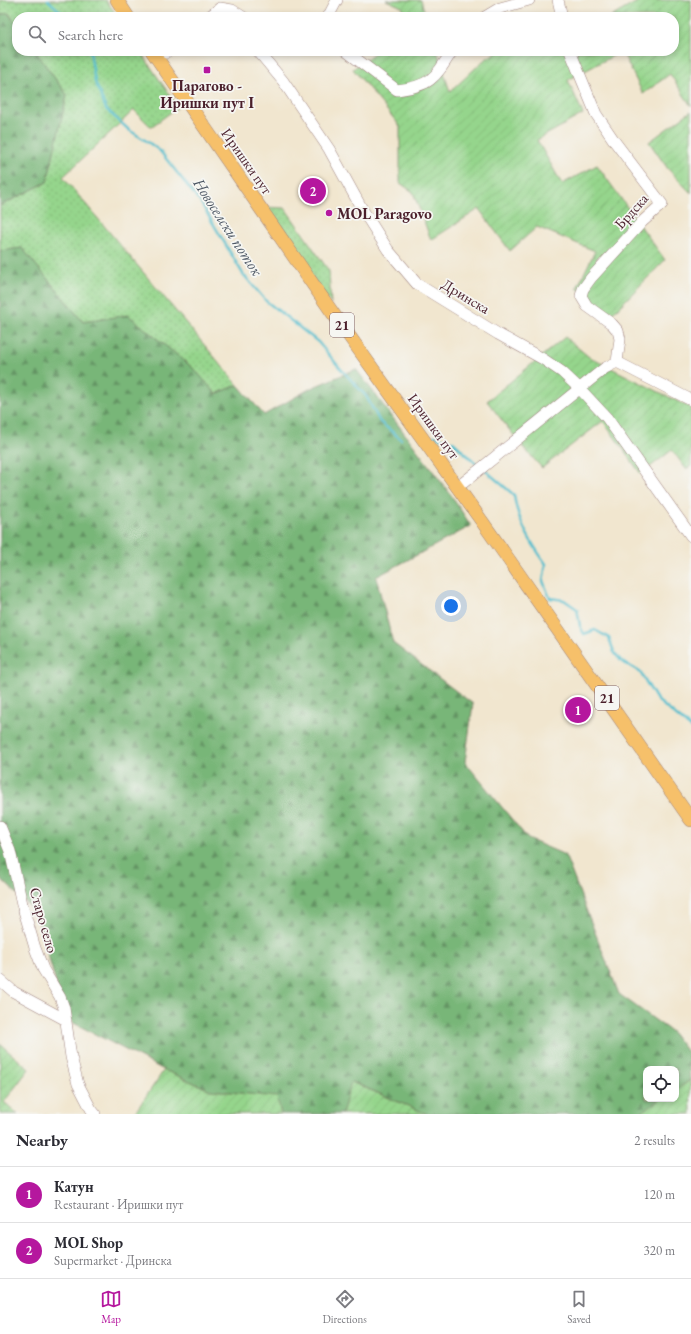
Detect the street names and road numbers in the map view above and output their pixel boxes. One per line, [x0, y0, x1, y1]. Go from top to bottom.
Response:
street label: Иришки пут [217, 124, 277, 198]
street label: Брдска [610, 189, 652, 233]
street label: Дринска [438, 274, 494, 318]
road number: 21 [330, 313, 354, 337]
street label: Иришки пут [404, 389, 464, 463]
road number: 21 [595, 686, 619, 710]
street label: Старо село [26, 885, 62, 955]

